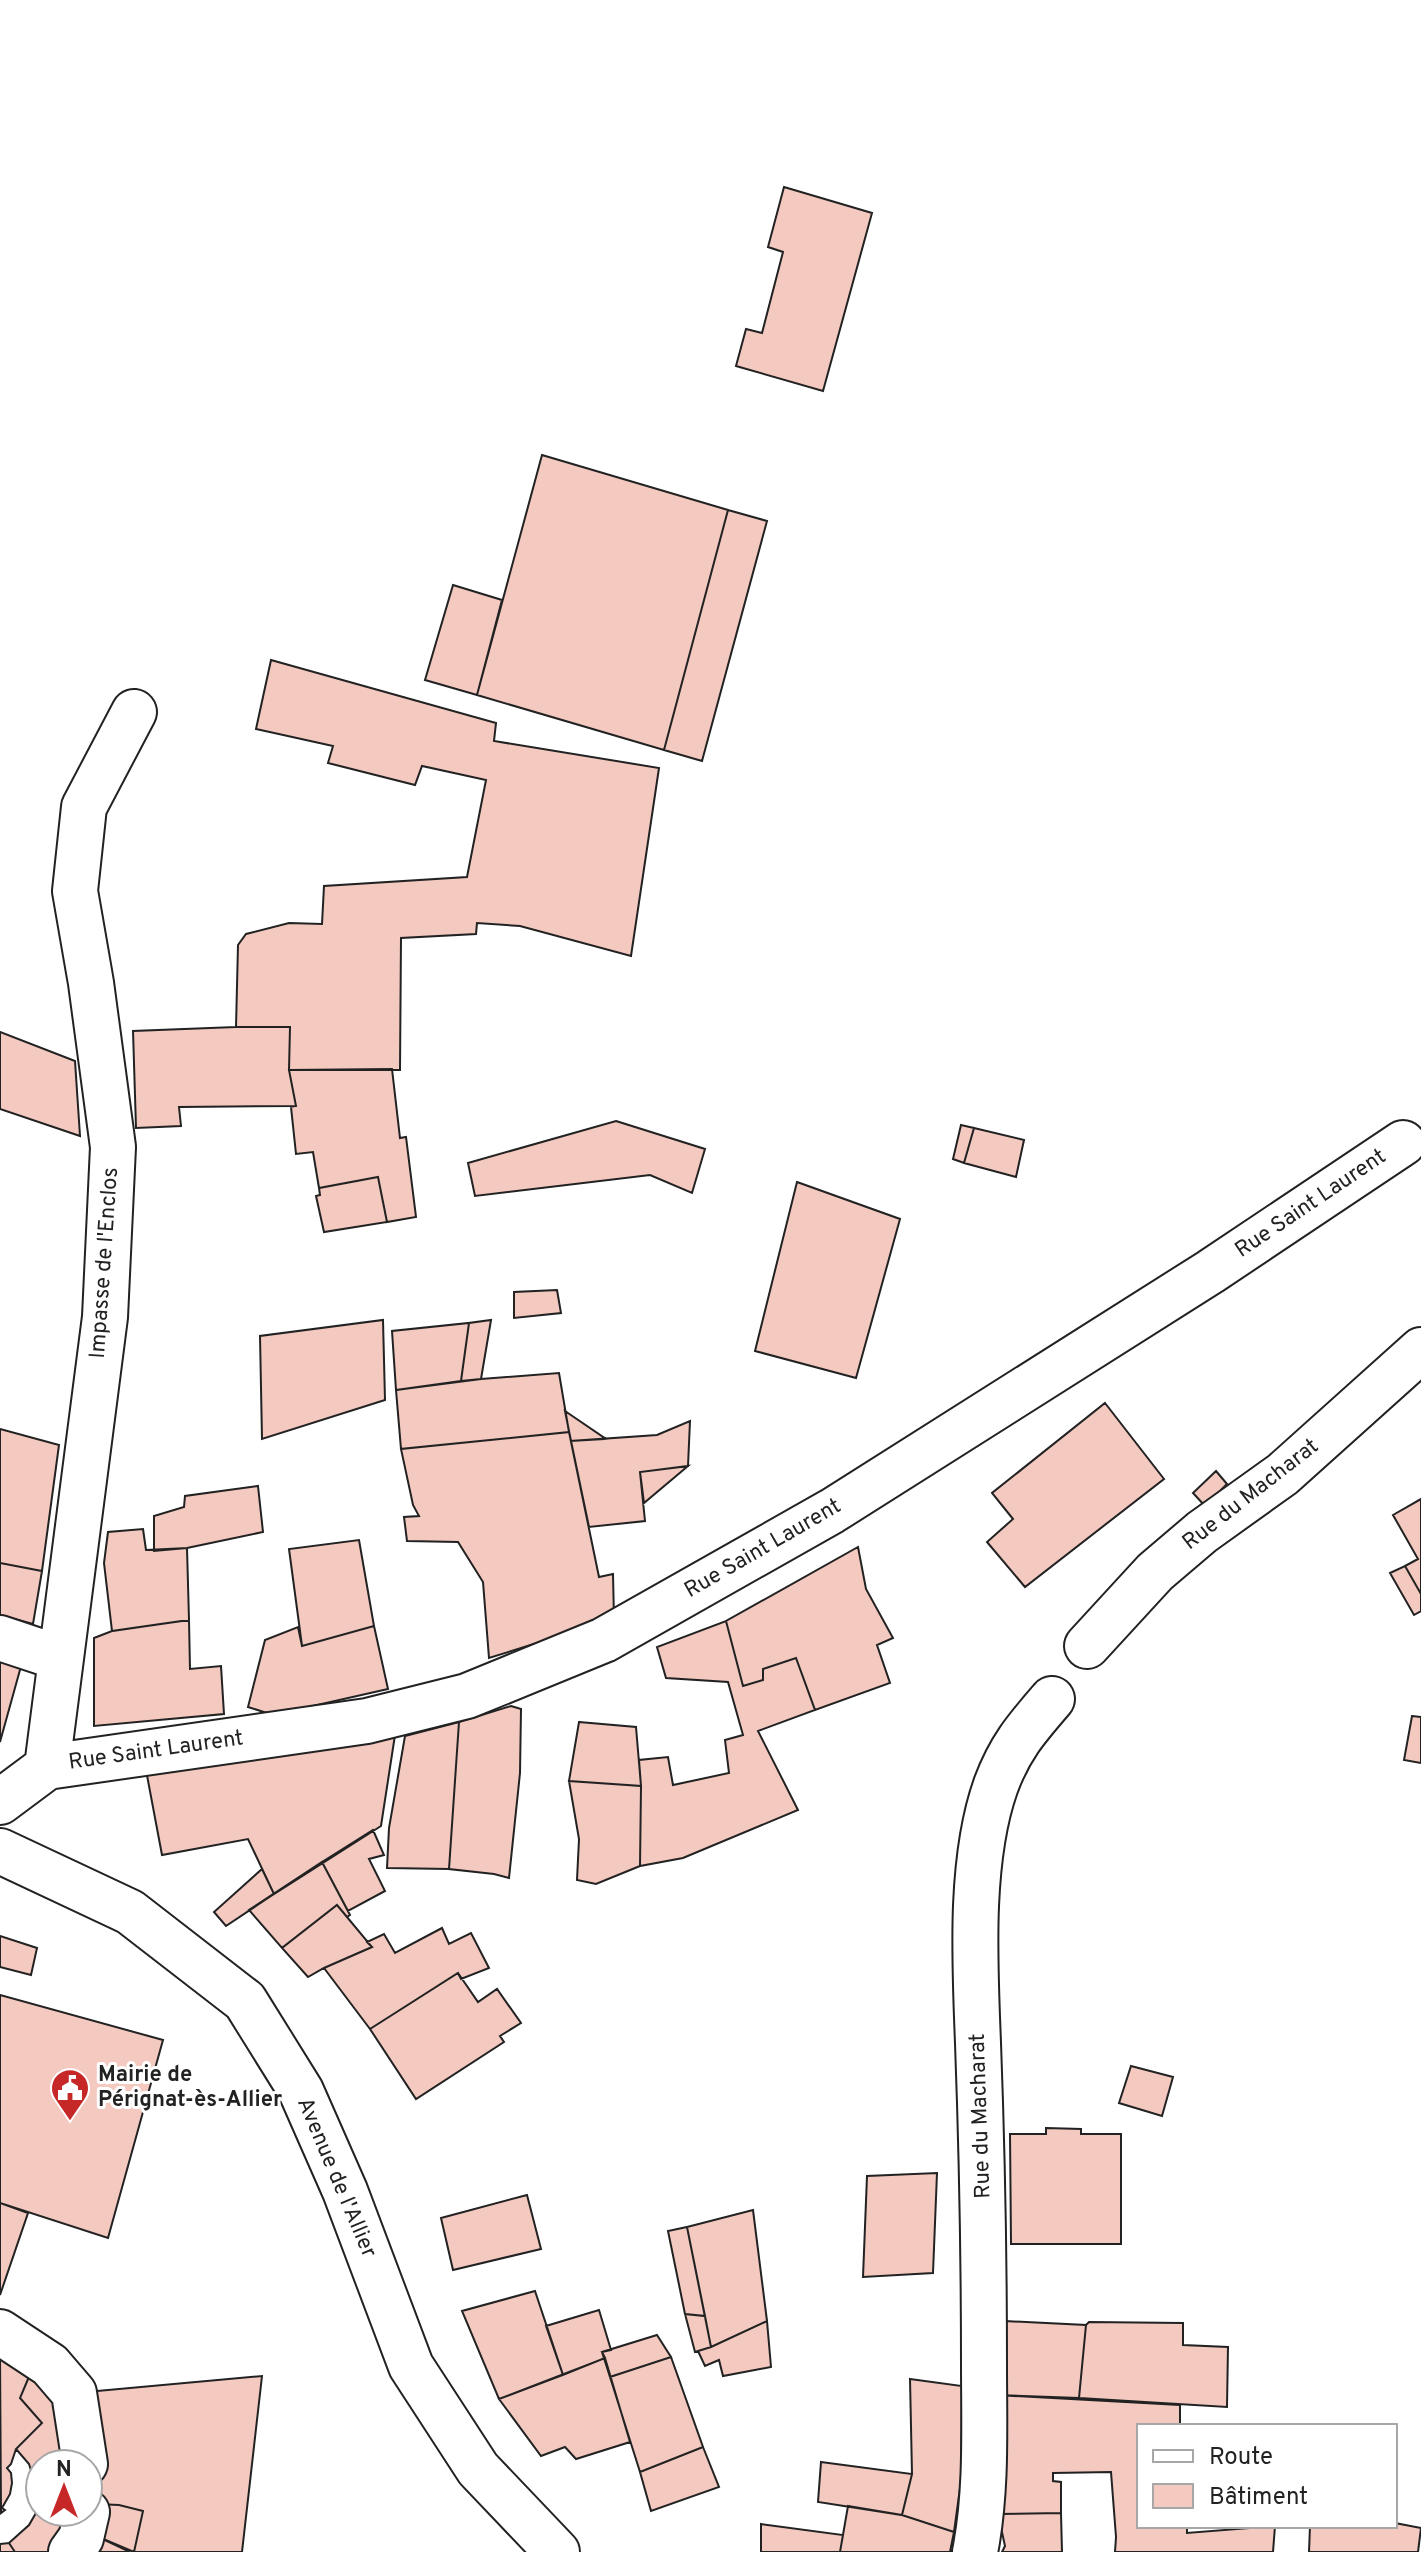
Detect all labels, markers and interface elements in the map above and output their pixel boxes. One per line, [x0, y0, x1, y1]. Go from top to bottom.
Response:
street label: Rue Saint Laurent [1230, 1144, 1392, 1264]
street label: Impasse de l'Enclos [85, 1166, 125, 1360]
street label: Rue du Macharat [1177, 1433, 1325, 1557]
street label: Rue Saint Laurent [680, 1493, 846, 1605]
street label: Rue Saint Laurent [67, 1725, 245, 1777]
street label: Rue du Macharat [965, 2033, 997, 2199]
place label: Mairie de Pérignat-ès-Allier [98, 2062, 282, 2114]
public building icon: Mairie de Pérignat-ès-Allier [49, 2067, 91, 2122]
street label: Avenue de l'Allier [290, 2094, 382, 2262]
legend [1137, 2424, 1397, 2528]
text: Route [1209, 2443, 1273, 2473]
north arrow [24, 2448, 104, 2528]
text: N [56, 2457, 72, 2484]
text: Bâtiment [1209, 2483, 1308, 2513]

